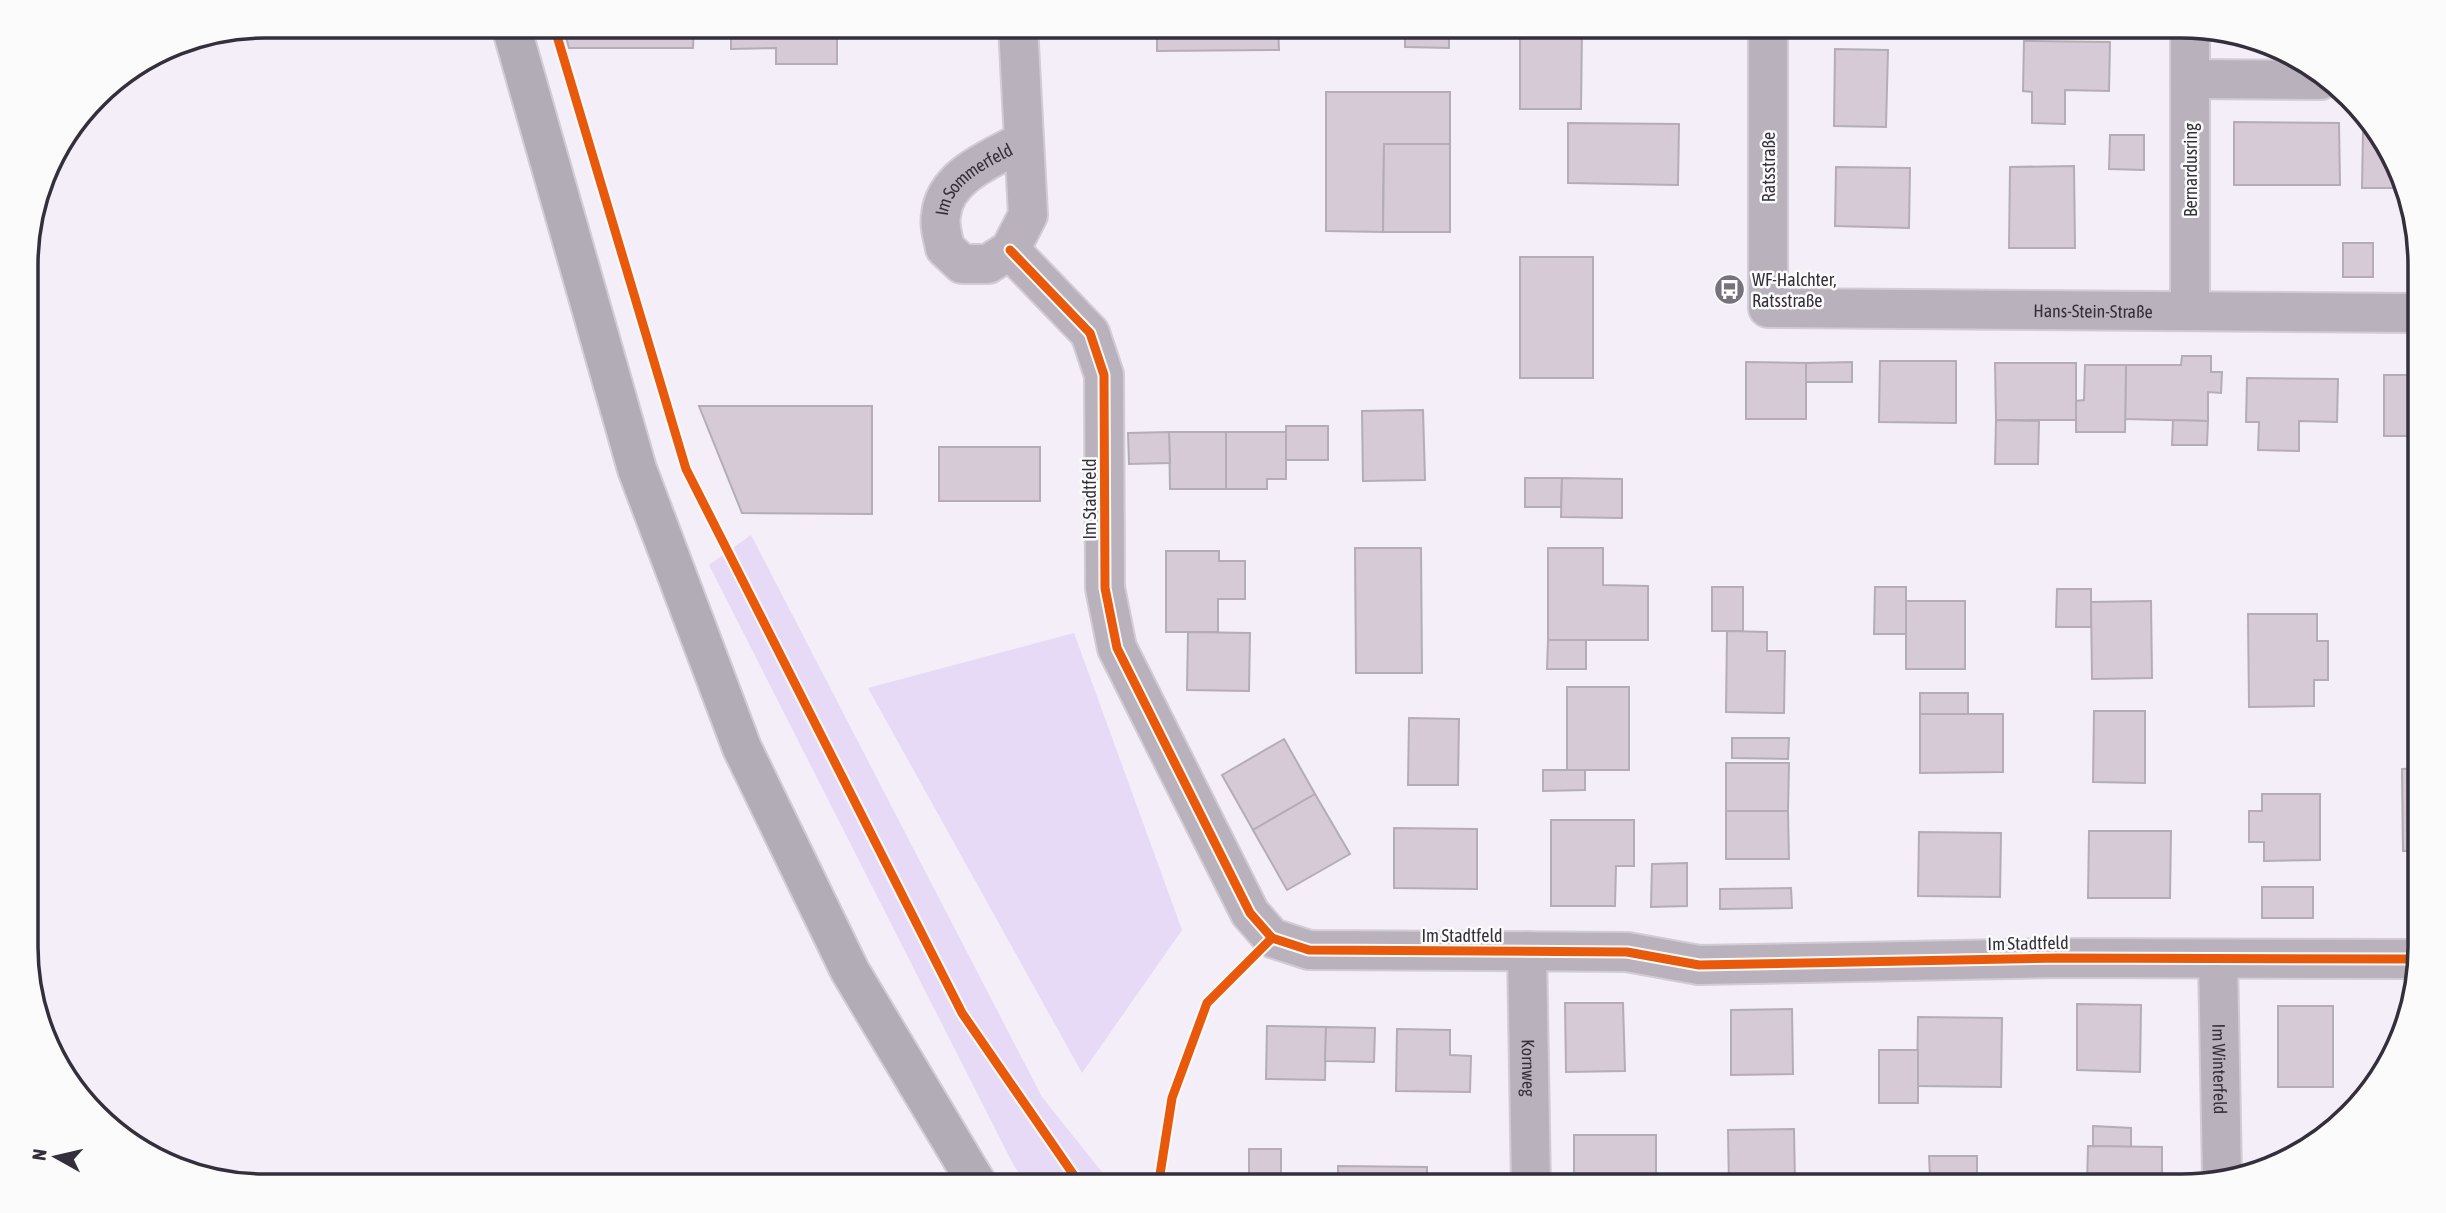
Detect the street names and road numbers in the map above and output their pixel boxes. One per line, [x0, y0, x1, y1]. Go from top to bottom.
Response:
street label: Bernardusring [2180, 123, 2201, 217]
street label: Ratsstraße [1758, 132, 1779, 202]
street label: Im Sommerfeld [931, 138, 1016, 217]
street label: Hans-Stein-Straße [2033, 300, 2153, 321]
street label: Im Stadtfeld [1079, 458, 1100, 540]
street label: Im Stadtfeld [1421, 925, 1503, 946]
street label: Im Stadtfeld [1987, 932, 2069, 954]
street label: Im Winterfeld [2209, 1023, 2231, 1114]
street label: Kornweg [1518, 1039, 1540, 1097]

